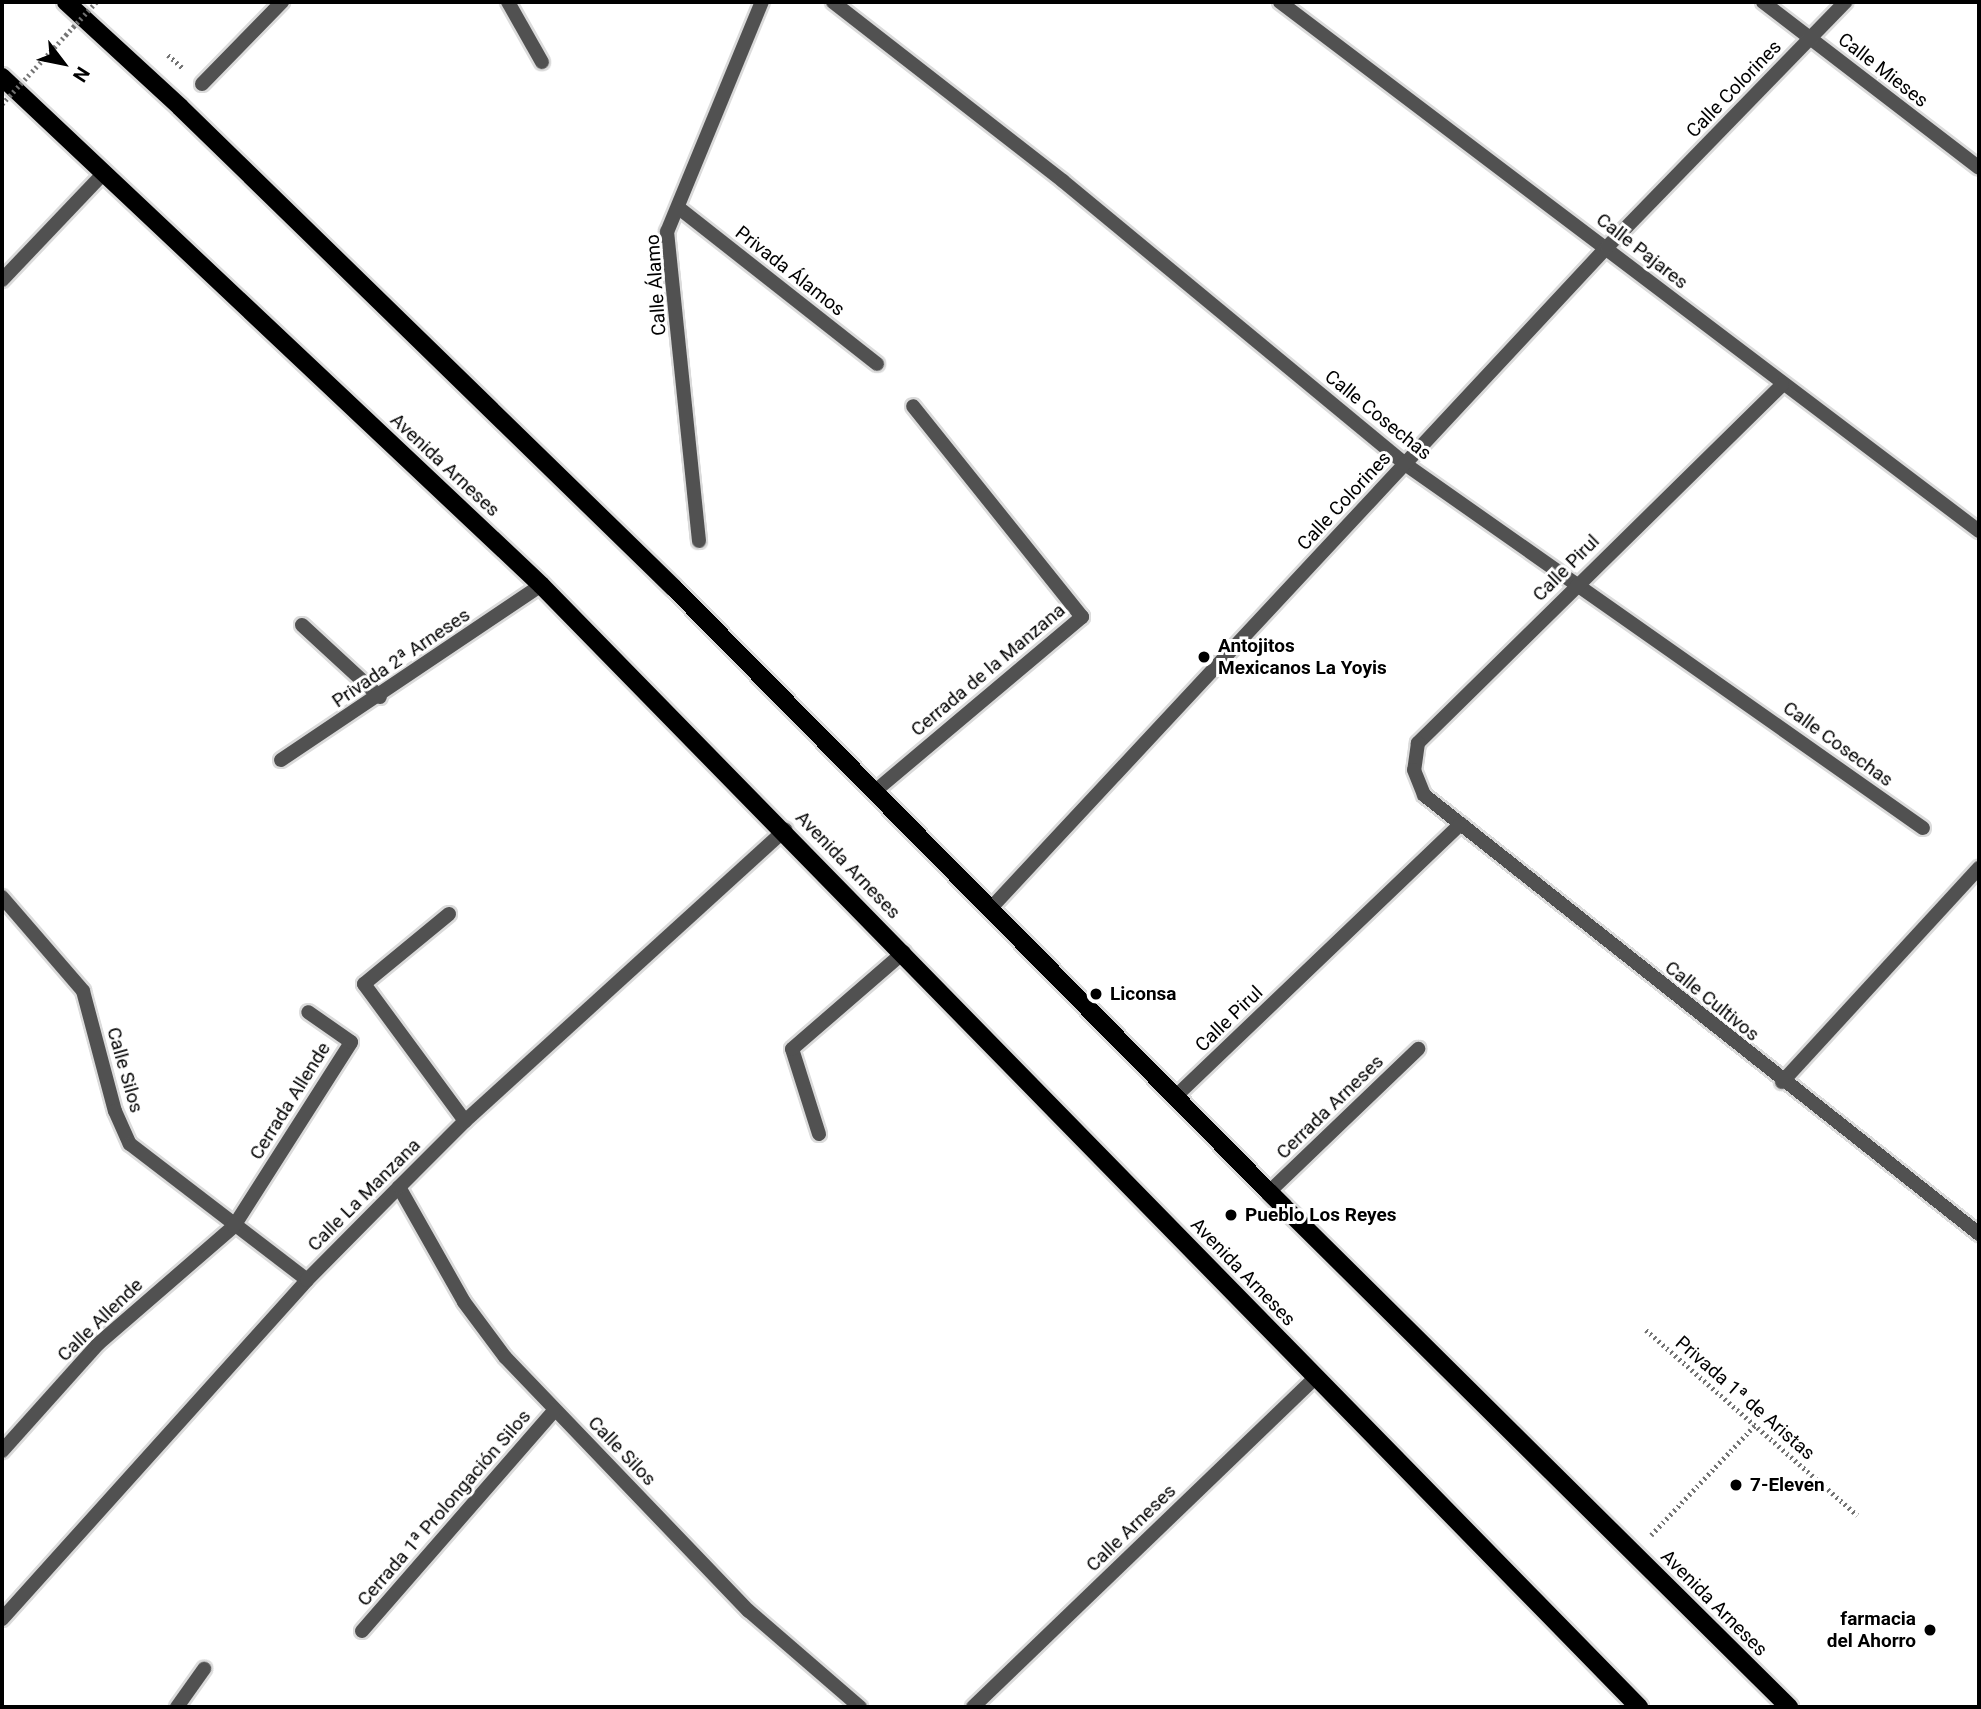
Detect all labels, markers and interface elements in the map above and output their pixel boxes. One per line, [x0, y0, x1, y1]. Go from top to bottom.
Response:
north arrow [28, 28, 98, 98]
street label: Calle Mieses [1834, 28, 1932, 112]
street label: Calle Colorines [1682, 35, 1786, 143]
text: N [68, 63, 95, 86]
street label: Calle Pajares [1592, 208, 1692, 294]
street label: Privada Álamos [731, 221, 849, 321]
street label: Calle Álamo [641, 234, 671, 336]
street label: Calle Cosechas [1320, 365, 1436, 465]
street label: Avenida Arneses [386, 409, 504, 521]
street label: Calle Colorines [1292, 447, 1396, 555]
street label: Calle Pirul [1528, 530, 1604, 606]
street label: Cerrada de la Manzana [906, 599, 1070, 741]
street label: Privada 2ª Arneses [328, 603, 474, 713]
place label: Antojitos Mexicanos La Yoyis [1218, 635, 1387, 679]
marker: Antojitos Mexicanos La Yoyis [1196, 649, 1212, 665]
street label: Calle Cosechas [1779, 696, 1897, 792]
street label: Avenida Arneses [791, 806, 905, 924]
street label: Calle Cultivos [1660, 956, 1764, 1046]
street label: Calle Pirul [1191, 981, 1267, 1057]
place label: Liconsa [1110, 983, 1177, 1005]
marker: Liconsa [1088, 986, 1104, 1002]
street label: Calle Silos [102, 1025, 148, 1115]
street label: Cerrada Allende [245, 1038, 335, 1164]
street label: Cerrada Arneses [1272, 1050, 1388, 1164]
street label: Calle La Manzana [303, 1134, 425, 1256]
place label: Pueblo Los Reyes [1245, 1204, 1397, 1226]
marker: Pueblo Los Reyes [1223, 1207, 1239, 1223]
street label: Avenida Arneses [1186, 1213, 1300, 1331]
street label: Calle Allende [53, 1274, 147, 1366]
street label: Privada 1ª de Aristas [1671, 1331, 1819, 1465]
street label: Cerrada 1ª Prolongación Silos [352, 1405, 536, 1611]
street label: Calle Silos [583, 1411, 661, 1491]
place label: 7-Eleven [1750, 1474, 1825, 1496]
marker: 7-Eleven [1728, 1477, 1744, 1493]
street label: Calle Arneses [1081, 1480, 1181, 1576]
street label: Avenida Arneses [1656, 1545, 1772, 1661]
place label: farmacia del Ahorro [1827, 1608, 1916, 1652]
marker: farmacia del Ahorro [1922, 1622, 1938, 1638]

